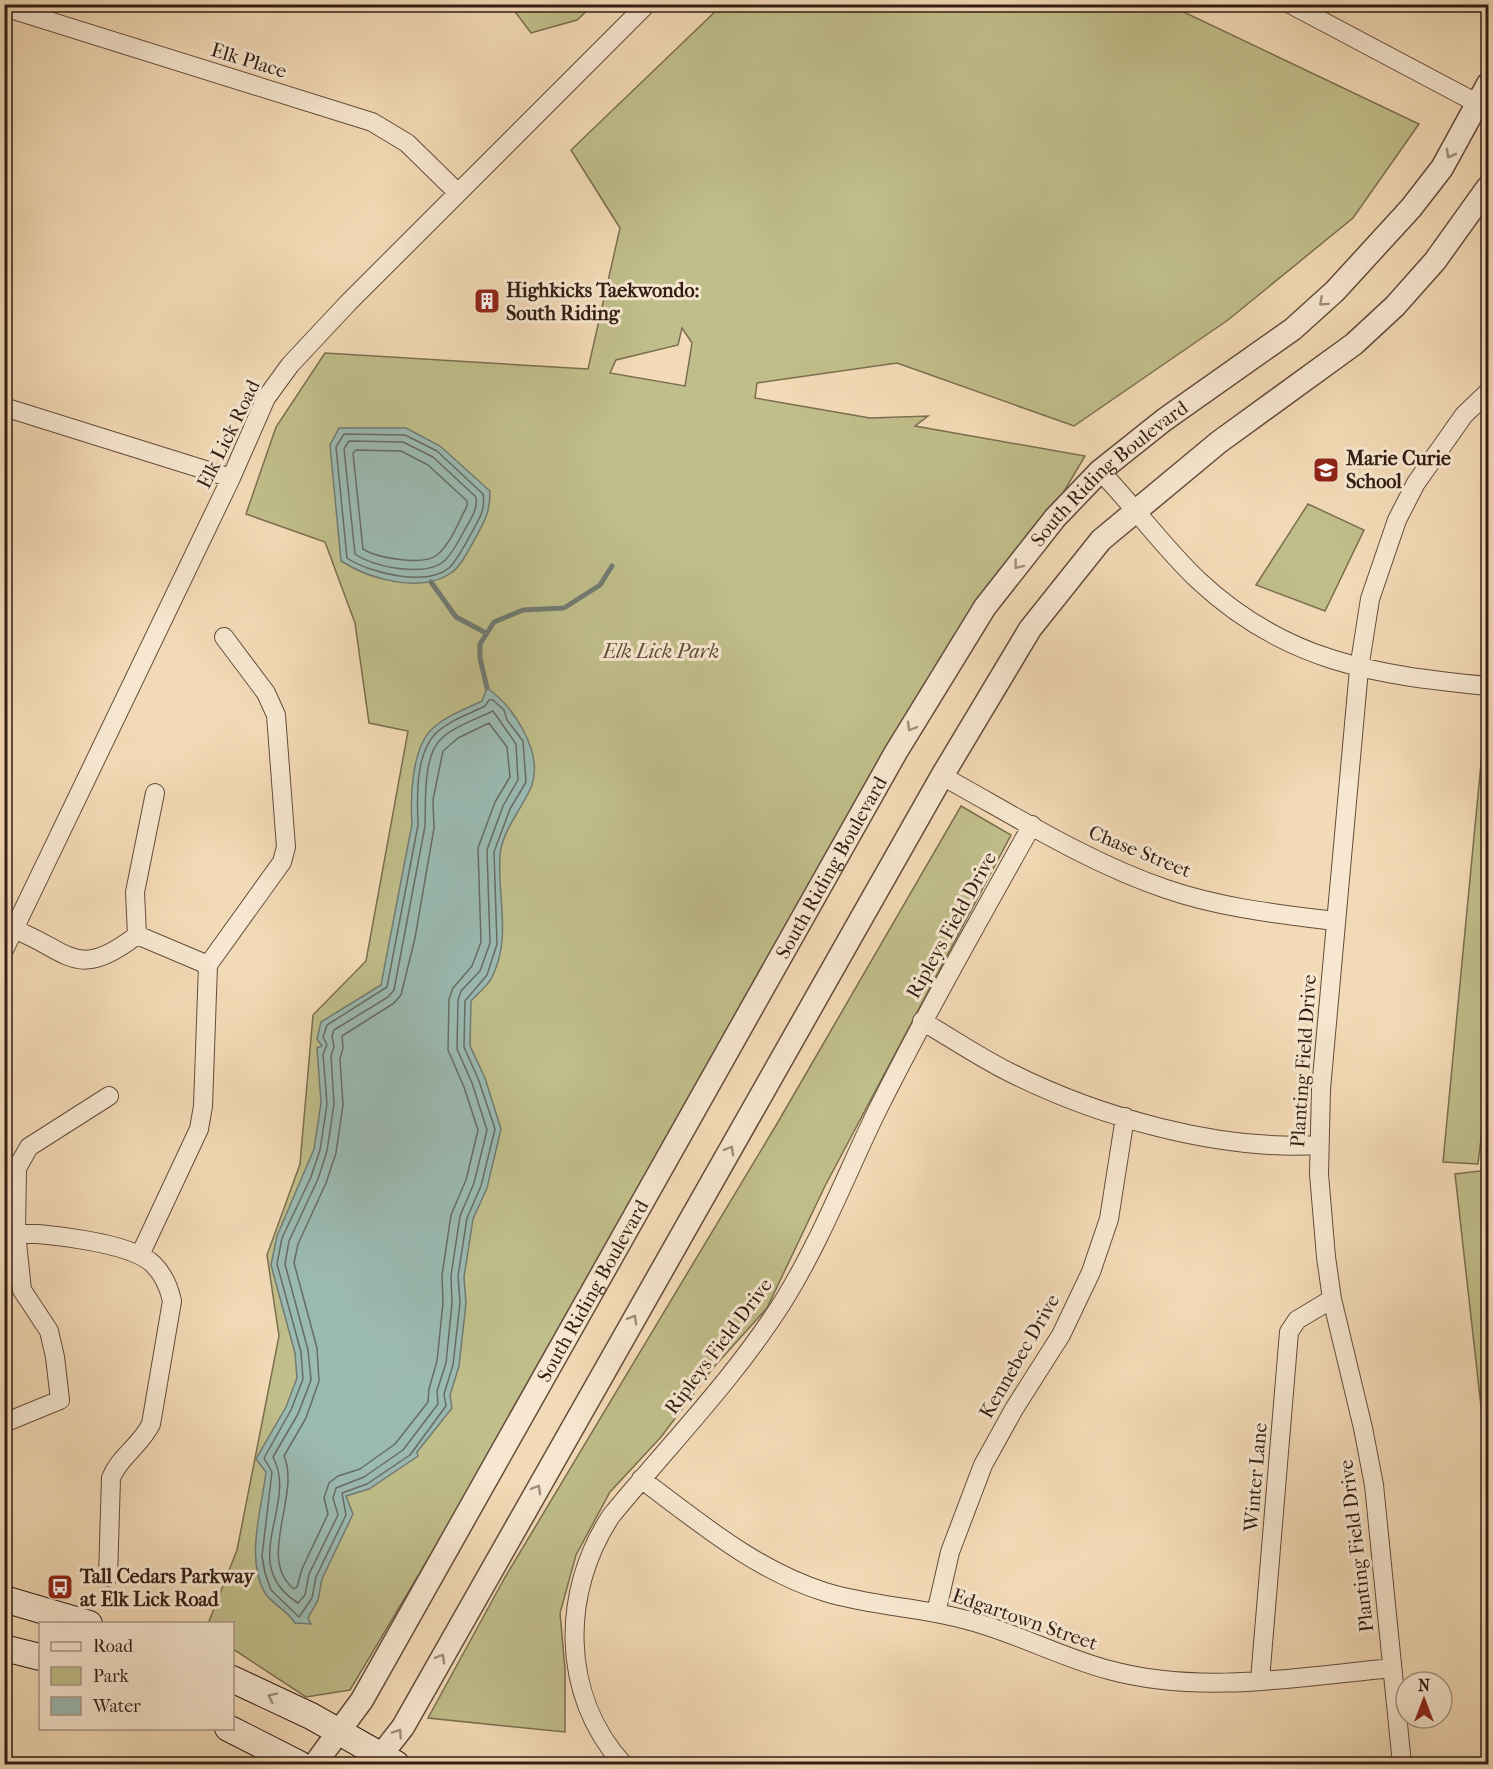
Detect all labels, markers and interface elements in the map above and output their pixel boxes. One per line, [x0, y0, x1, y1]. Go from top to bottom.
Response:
street label: Elk Place [208, 38, 290, 83]
one-way arrow [1446, 148, 1457, 158]
place label: Highkicks Taekwondo: South Riding [506, 279, 699, 325]
building icon: Highkicks Taekwondo: South Riding [472, 286, 502, 316]
one-way arrow [1319, 295, 1330, 306]
street label: Elk Lick Road [192, 375, 265, 492]
street label: South Riding Boulevard [1026, 395, 1193, 551]
place label: Marie Curie School [1345, 447, 1451, 493]
school or university icon: Marie Curie School [1311, 455, 1341, 485]
one-way arrow [1015, 558, 1026, 569]
park label: Elk Lick Park [602, 640, 719, 663]
one-way arrow [906, 721, 918, 731]
street label: South Riding Boulevard [771, 771, 892, 963]
street label: Chase Street [1085, 821, 1194, 882]
street label: Ripleys Field Drive [902, 848, 1001, 1003]
street label: Planting Field Drive [1286, 974, 1321, 1148]
one-way arrow [723, 1146, 734, 1156]
street label: South Riding Boulevard [532, 1195, 654, 1386]
street label: Ripleys Field Drive [660, 1274, 777, 1419]
street label: Kennebec Drive [975, 1290, 1064, 1422]
one-way arrow [626, 1315, 638, 1325]
street label: Winter Lane [1239, 1421, 1272, 1534]
street label: Planting Field Drive [1334, 1458, 1378, 1634]
one-way arrow [530, 1485, 541, 1495]
place label: Tall Cedars Parkway at Elk Lick Road [79, 1565, 255, 1611]
bus stop icon: Tall Cedars Parkway at Elk Lick Road [45, 1572, 75, 1602]
street label: Edgartown Street [949, 1584, 1100, 1655]
legend [39, 1622, 234, 1730]
text: Road [93, 1636, 133, 1657]
one-way arrow [433, 1654, 445, 1664]
text: Park [93, 1666, 130, 1687]
north arrow [1394, 1670, 1454, 1730]
text: N [1418, 1676, 1431, 1695]
one-way arrow [267, 1692, 278, 1704]
text: Water [92, 1696, 141, 1717]
one-way arrow [391, 1729, 402, 1740]

